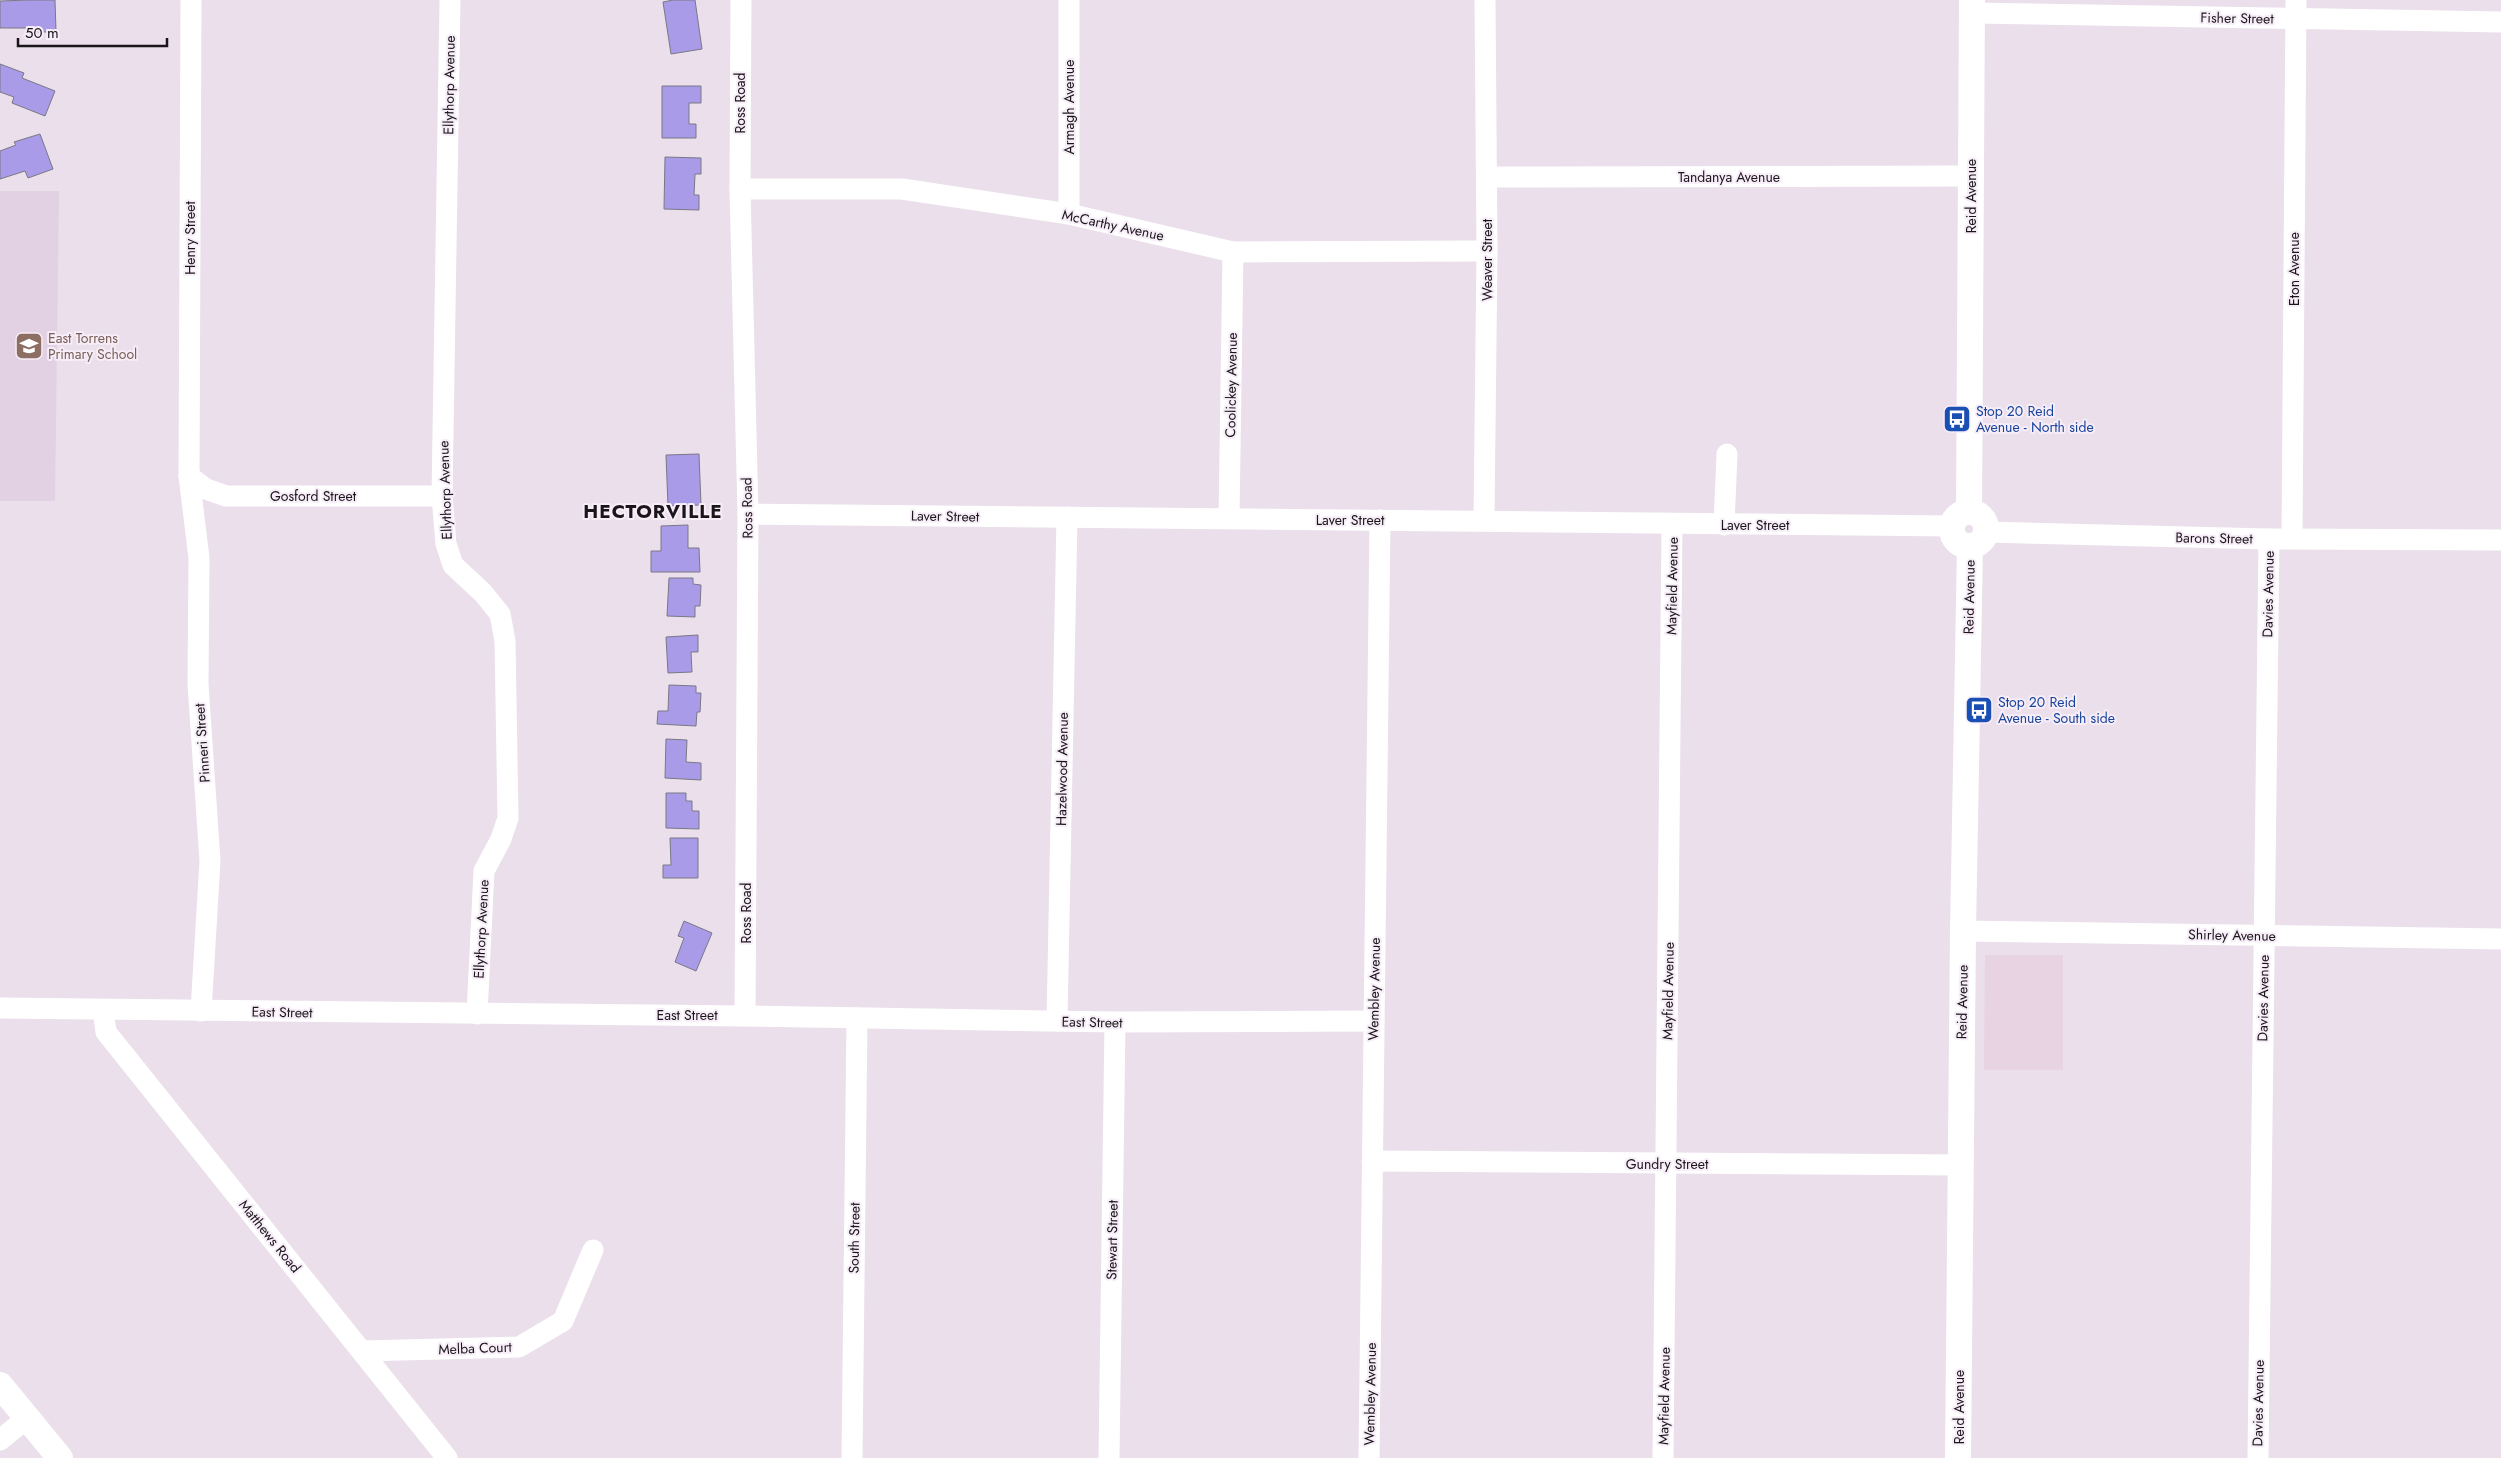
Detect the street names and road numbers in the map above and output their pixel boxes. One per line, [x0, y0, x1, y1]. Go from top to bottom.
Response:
street label: Fisher Street [2200, 7, 2274, 29]
street label: Ellythorp Avenue [438, 35, 460, 135]
street label: Armagh Avenue [1059, 60, 1079, 154]
street label: Ross Road [730, 72, 750, 134]
street label: Reid Avenue [1961, 159, 1981, 233]
street label: Tandanya Avenue [1678, 167, 1780, 187]
street label: Henry Street [180, 201, 200, 275]
street label: McCarthy Avenue [1060, 204, 1166, 246]
street label: Weaver Street [1477, 218, 1497, 301]
street label: Eton Avenue [2284, 232, 2304, 306]
street label: Coolickey Avenue [1220, 332, 1242, 438]
street label: Ellythorp Avenue [433, 440, 457, 540]
street label: Ross Road [736, 477, 758, 539]
street label: Gosford Street [270, 486, 357, 506]
street label: Laver Street [911, 505, 980, 527]
street label: Laver Street [1316, 510, 1385, 530]
street label: Laver Street [1721, 515, 1790, 535]
street label: Barons Street [2175, 527, 2253, 549]
street label: Mayfield Avenue [1661, 537, 1683, 635]
street label: Davies Avenue [2257, 551, 2279, 637]
street label: Reid Avenue [1958, 560, 1980, 634]
street label: Pinneri Street [189, 702, 215, 783]
street label: Hazelwood Avenue [1051, 712, 1073, 826]
street label: Ellythorp Avenue [468, 879, 494, 979]
street label: Ross Road [736, 882, 756, 944]
street label: Shirley Avenue [2188, 924, 2276, 946]
street label: Wembley Avenue [1363, 937, 1385, 1041]
street label: Mayfield Avenue [1657, 942, 1679, 1040]
street label: Davies Avenue [2252, 955, 2274, 1041]
street label: Reid Avenue [1951, 965, 1973, 1039]
street label: East Street [251, 1001, 313, 1023]
street label: East Street [656, 1005, 718, 1025]
street label: East Street [1061, 1011, 1123, 1033]
street label: Gundry Street [1626, 1154, 1709, 1174]
street label: Matthews Road [234, 1195, 306, 1277]
street label: Stewart Street [1101, 1199, 1123, 1280]
street label: South Street [843, 1202, 865, 1274]
street label: Melba Court [438, 1337, 513, 1359]
street label: Wembley Avenue [1359, 1342, 1381, 1446]
street label: Mayfield Avenue [1653, 1347, 1675, 1445]
street label: Davies Avenue [2247, 1360, 2269, 1446]
street label: Reid Avenue [1949, 1370, 1969, 1444]

